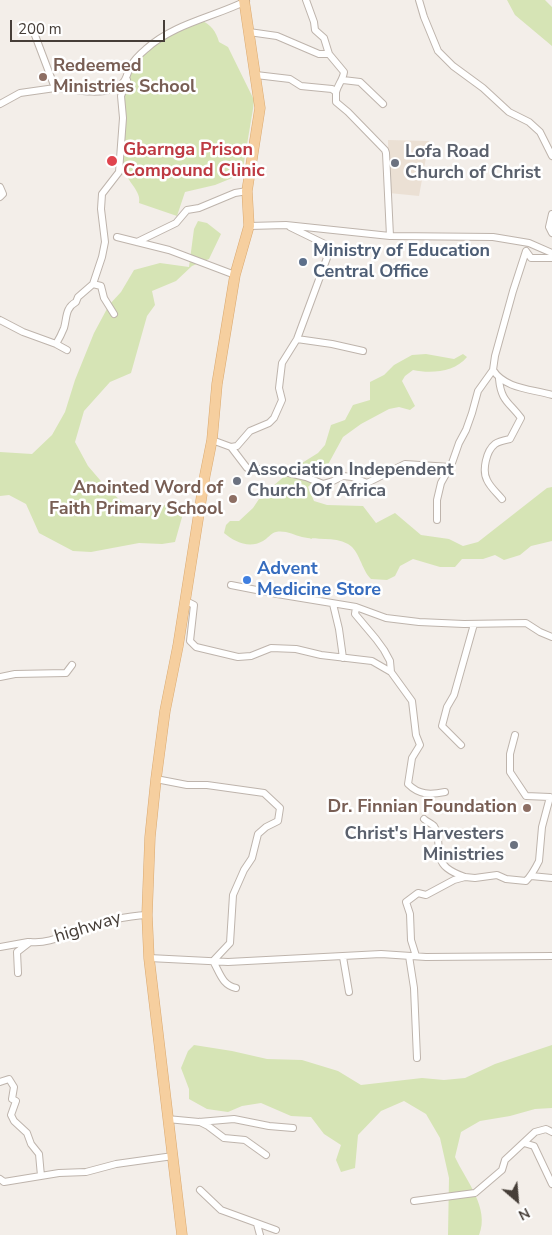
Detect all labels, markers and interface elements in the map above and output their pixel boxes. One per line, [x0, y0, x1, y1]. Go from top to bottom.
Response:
scale bar [12, 10, 168, 42]
text: 200 m [18, 19, 62, 39]
place label: Redeemed Ministries School [53, 56, 196, 98]
marker: Redeemed Ministries School [37, 71, 49, 83]
place label: Gbarnga Prison Compound Clinic [123, 140, 265, 182]
place label: Lofa Road Church of Christ [405, 142, 541, 184]
marker: Gbarnga Prison Compound Clinic [105, 154, 119, 168]
marker: Lofa Road Church of Christ [389, 157, 401, 169]
place label: Ministry of Education Central Office [313, 241, 490, 284]
marker: Ministry of Education Central Office [297, 256, 309, 268]
place label: Association Independent Church Of Africa [247, 460, 454, 502]
marker: Association Independent Church Of Africa [231, 475, 243, 487]
place label: Anointed Word of Faith Primary School [49, 478, 223, 520]
marker: Anointed Word of Faith Primary School [227, 493, 239, 505]
place label: Advent Medicine Store [257, 559, 381, 602]
marker: Advent Medicine Store [241, 574, 253, 586]
place label: Dr. Finnian Foundation [328, 797, 517, 819]
marker: Dr. Finnian Foundation [521, 802, 533, 814]
place label: Christ's Harvesters Ministries [345, 824, 504, 866]
marker: Christ's Harvesters Ministries [508, 839, 520, 851]
street label: highway [52, 908, 124, 948]
north arrow [492, 1175, 542, 1225]
text: N [515, 1203, 533, 1225]

